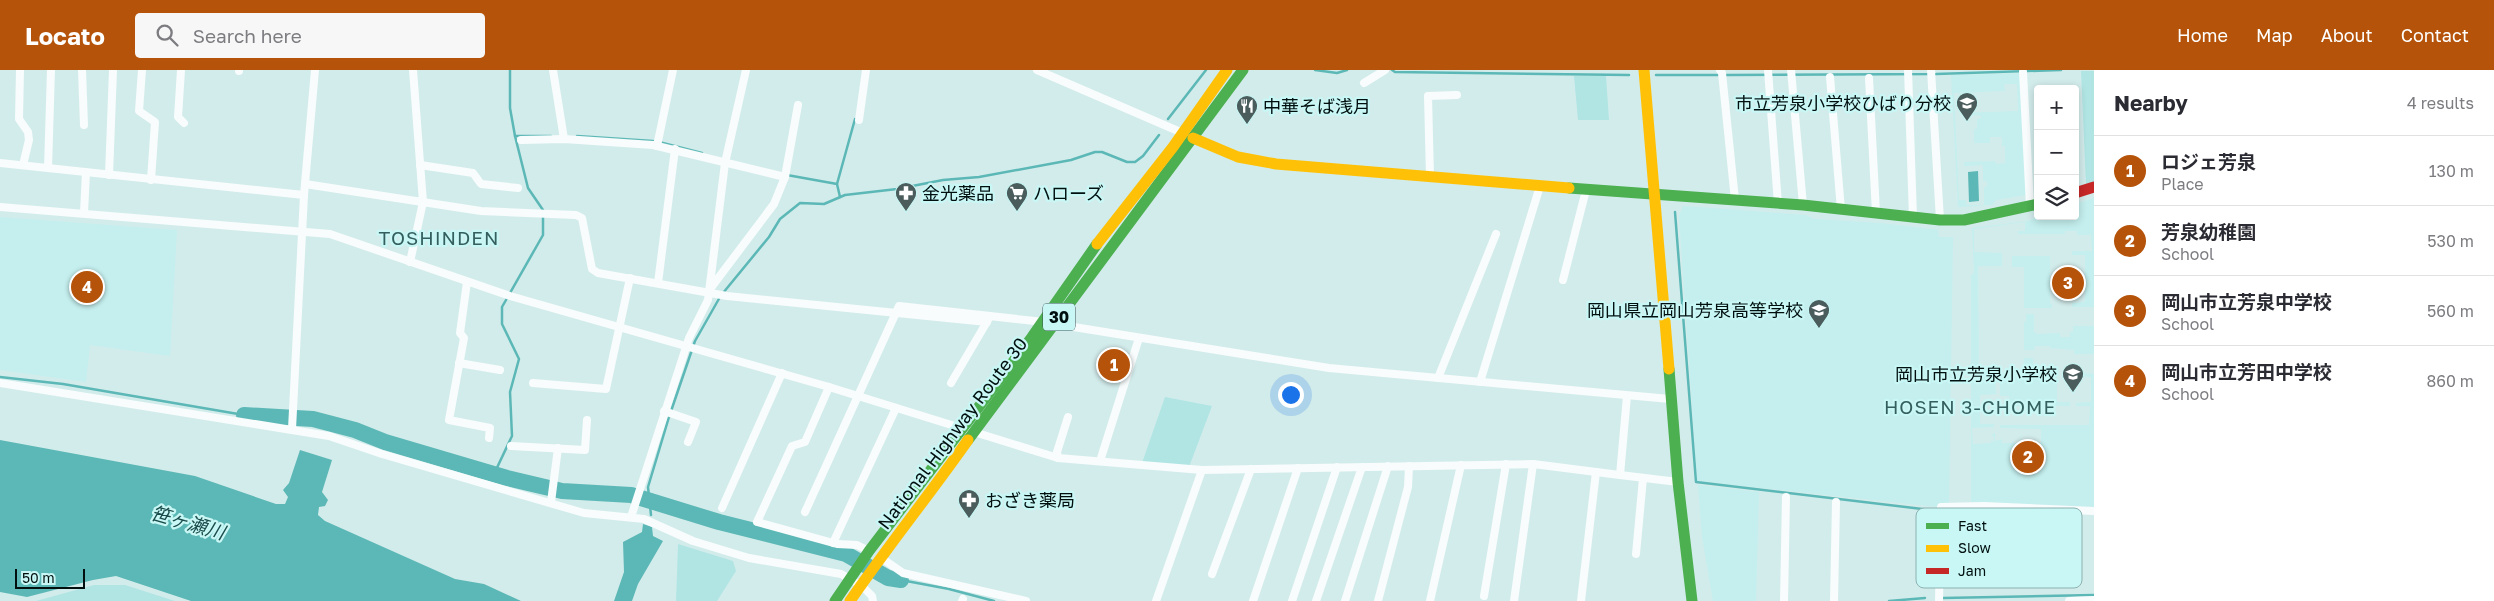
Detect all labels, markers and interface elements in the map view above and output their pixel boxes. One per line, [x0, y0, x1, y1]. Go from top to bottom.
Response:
search box [135, 13, 485, 58]
text: Locato [25, 21, 105, 50]
icon: search [153, 21, 181, 49]
text: Search here [193, 24, 302, 47]
text: Home [2177, 24, 2228, 46]
text: Map [2256, 24, 2293, 46]
text: About [2321, 24, 2373, 46]
text: Contact [2401, 24, 2469, 46]
map controls [2034, 85, 2079, 220]
button: + [2034, 85, 2079, 130]
text: Nearby [2114, 90, 2188, 116]
school or university icon: 市立芳泉小学校ひばり分校 [1955, 91, 1979, 122]
place label: 市立芳泉小学校ひばり分校 [1735, 92, 1951, 114]
text: 4 results [2407, 93, 2474, 113]
restaurant icon: 中華そば浅月 [1235, 94, 1259, 125]
place label: 中華そば浅月 [1263, 95, 1371, 117]
button: − [2034, 130, 2079, 175]
text: ロジェ芳泉 [2161, 150, 2256, 173]
text: 1 [2126, 161, 2134, 181]
text: 130 m [2429, 161, 2474, 181]
text: Place [2161, 174, 2204, 194]
button: layers [2034, 175, 2079, 220]
pharmacy icon: 金光薬品 [894, 181, 918, 212]
supermarket icon: ハローズ [1005, 181, 1029, 212]
place label: 金光薬品 [922, 182, 994, 204]
place label: ハローズ [1033, 182, 1104, 204]
text: 芳泉幼稚園 [2161, 220, 2256, 243]
district label: TOSHINDEN [379, 226, 499, 249]
text: 2 [2125, 231, 2135, 251]
text: 530 m [2427, 231, 2474, 251]
text: School [2161, 244, 2214, 264]
pin: 3 [2052, 264, 2084, 302]
pin: 4 [71, 268, 103, 306]
text: 岡山市立芳泉中学校 [2161, 290, 2332, 313]
school or university icon: 岡山県立岡山芳泉高等学校 [1807, 298, 1831, 329]
place label: 岡山県立岡山芳泉高等学校 [1587, 299, 1803, 321]
text: 3 [2125, 301, 2135, 321]
text: 560 m [2427, 301, 2474, 321]
road number: 30 [1043, 303, 1075, 330]
text: School [2161, 314, 2214, 334]
street label: National Highway Route 30 [873, 333, 1031, 533]
pin: 1 [1098, 346, 1130, 384]
text: 岡山市立芳田中学校 [2161, 360, 2332, 383]
school or university icon: 岡山市立芳泉小学校 [2061, 362, 2085, 393]
place label: 岡山市立芳泉小学校 [1895, 363, 2057, 385]
text: 4 [2125, 371, 2135, 391]
text: 860 m [2426, 371, 2474, 391]
your location [1278, 382, 1304, 408]
text: School [2161, 384, 2214, 404]
district label: HOSEN 3-CHOME [1884, 395, 2056, 418]
pin: 2 [2012, 438, 2044, 476]
pharmacy icon: おざき薬局 [957, 488, 981, 519]
place label: おざき薬局 [985, 489, 1075, 511]
water label: 笹ヶ瀬川 [148, 500, 230, 544]
legend [1916, 508, 2082, 588]
text: Fast [1958, 517, 1987, 534]
text: Slow [1958, 539, 1991, 556]
text: Jam [1958, 562, 1986, 579]
scale bar [15, 566, 85, 589]
text: 50 m [22, 569, 55, 586]

